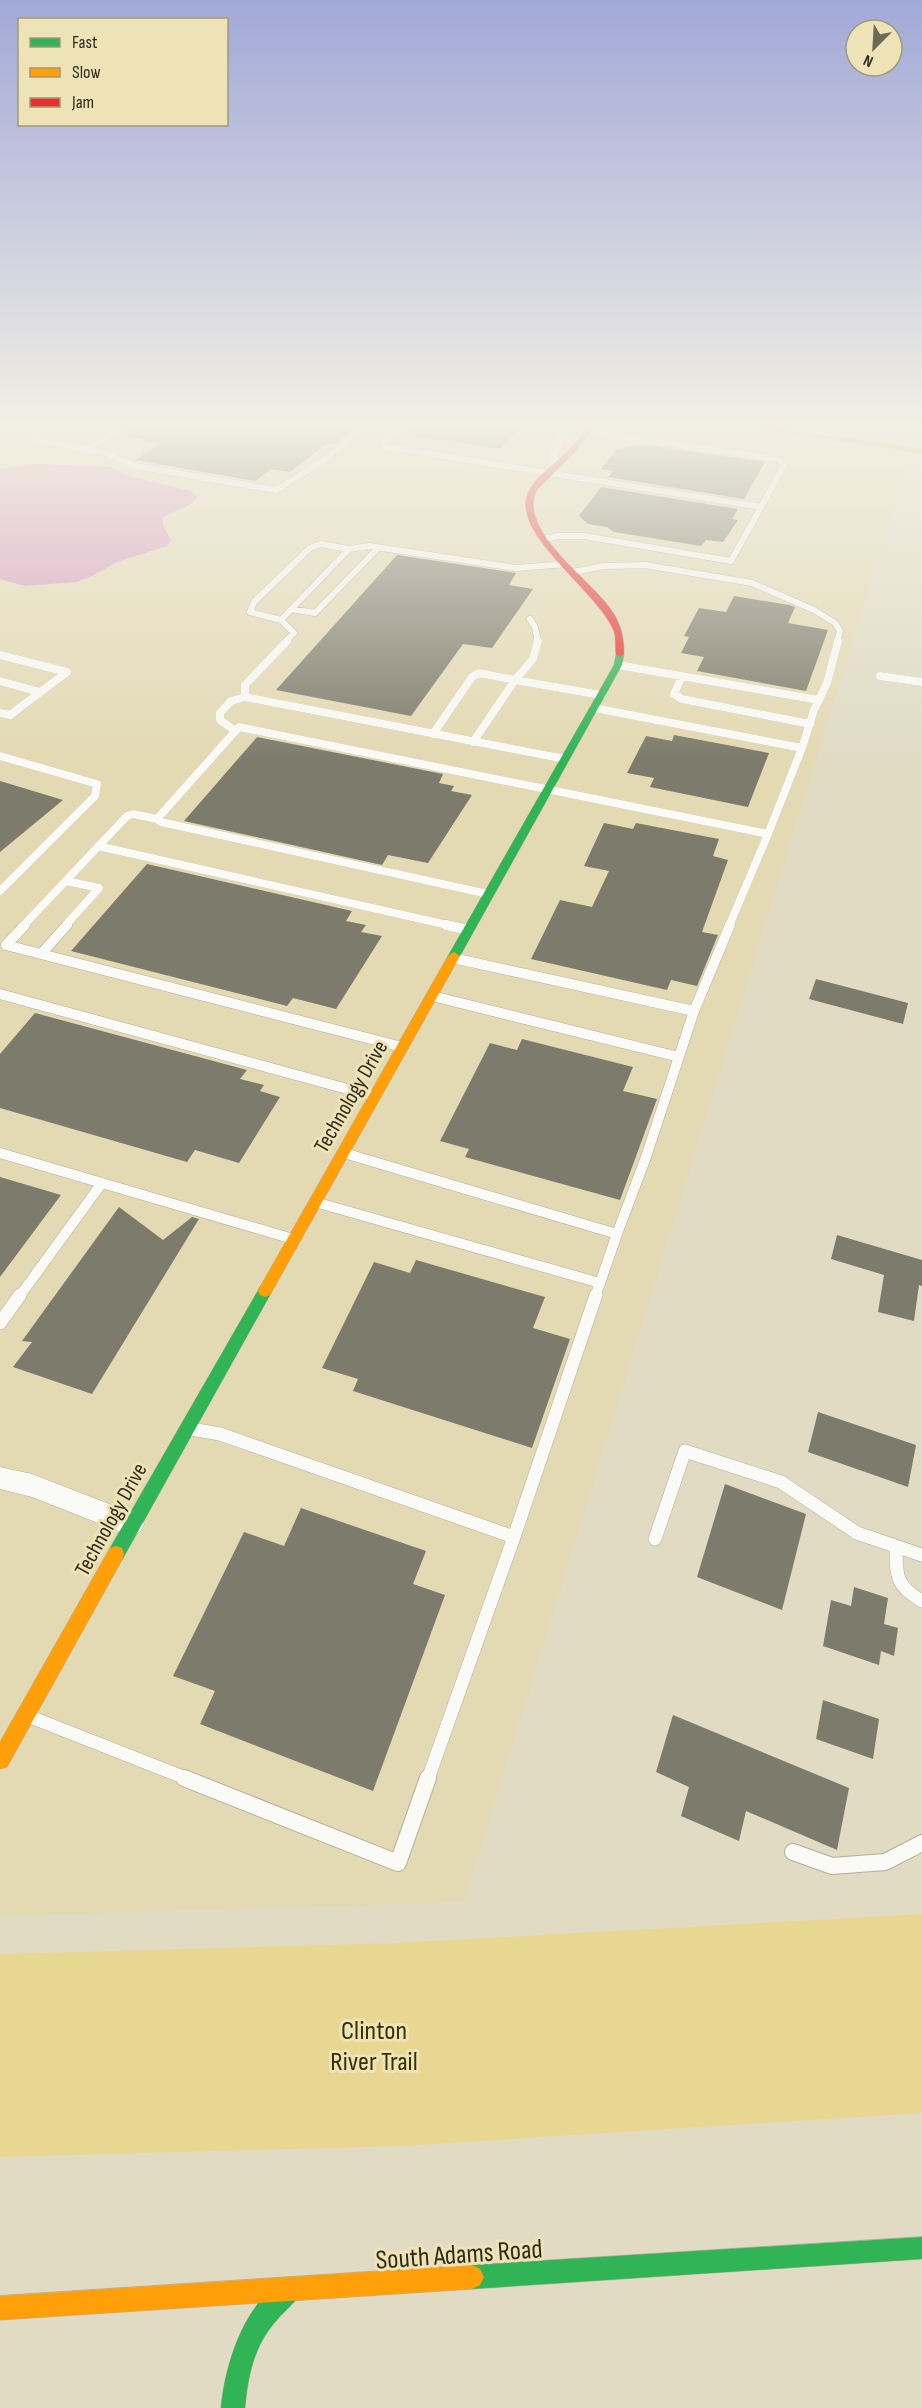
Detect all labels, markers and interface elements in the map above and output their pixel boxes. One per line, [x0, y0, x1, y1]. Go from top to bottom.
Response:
legend [18, 18, 228, 126]
north arrow [844, 18, 904, 78]
text: Fast [72, 32, 98, 53]
text: N [861, 50, 876, 71]
text: Slow [72, 62, 101, 83]
text: Jam [71, 92, 94, 113]
street label: Technology Drive [308, 1036, 394, 1158]
street label: Technology Drive [69, 1458, 153, 1581]
park label: Clinton River Trail [330, 2015, 418, 2078]
street label: South Adams Road [375, 2233, 544, 2277]

